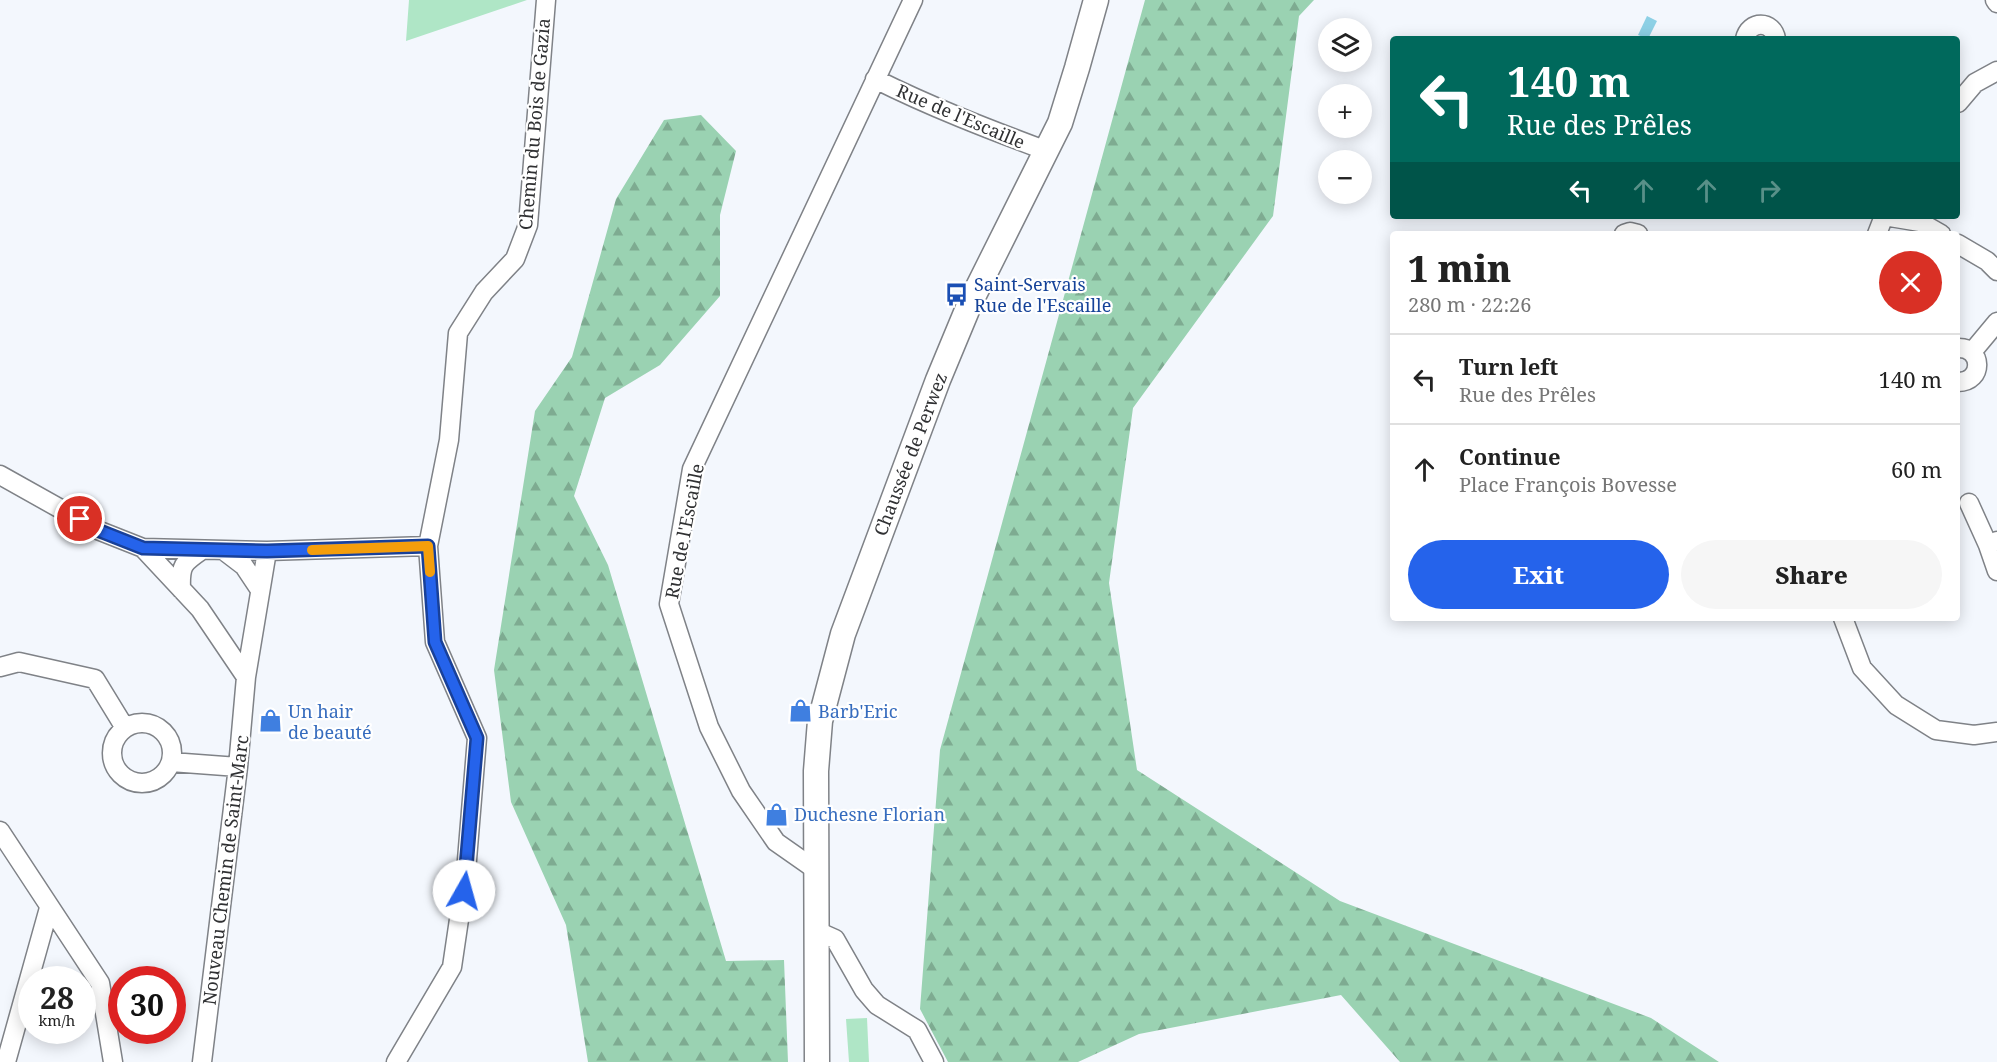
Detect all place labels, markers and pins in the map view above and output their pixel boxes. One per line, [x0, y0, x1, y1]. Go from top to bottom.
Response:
place label: Saint-Servais Rue de l'Escaille [974, 272, 1111, 317]
bus stop icon: Saint-Servais Rue de l'Escaille [943, 281, 969, 307]
pin [54, 493, 105, 544]
shop icon: Barb'Eric [787, 698, 813, 724]
place label: Un hair de beauté [288, 699, 372, 744]
place label: Barb'Eric [818, 699, 898, 723]
shop icon: Un hair de beauté [257, 708, 283, 734]
shop icon: Duchesne Florian [763, 801, 789, 827]
place label: Duchesne Florian [794, 802, 945, 826]

